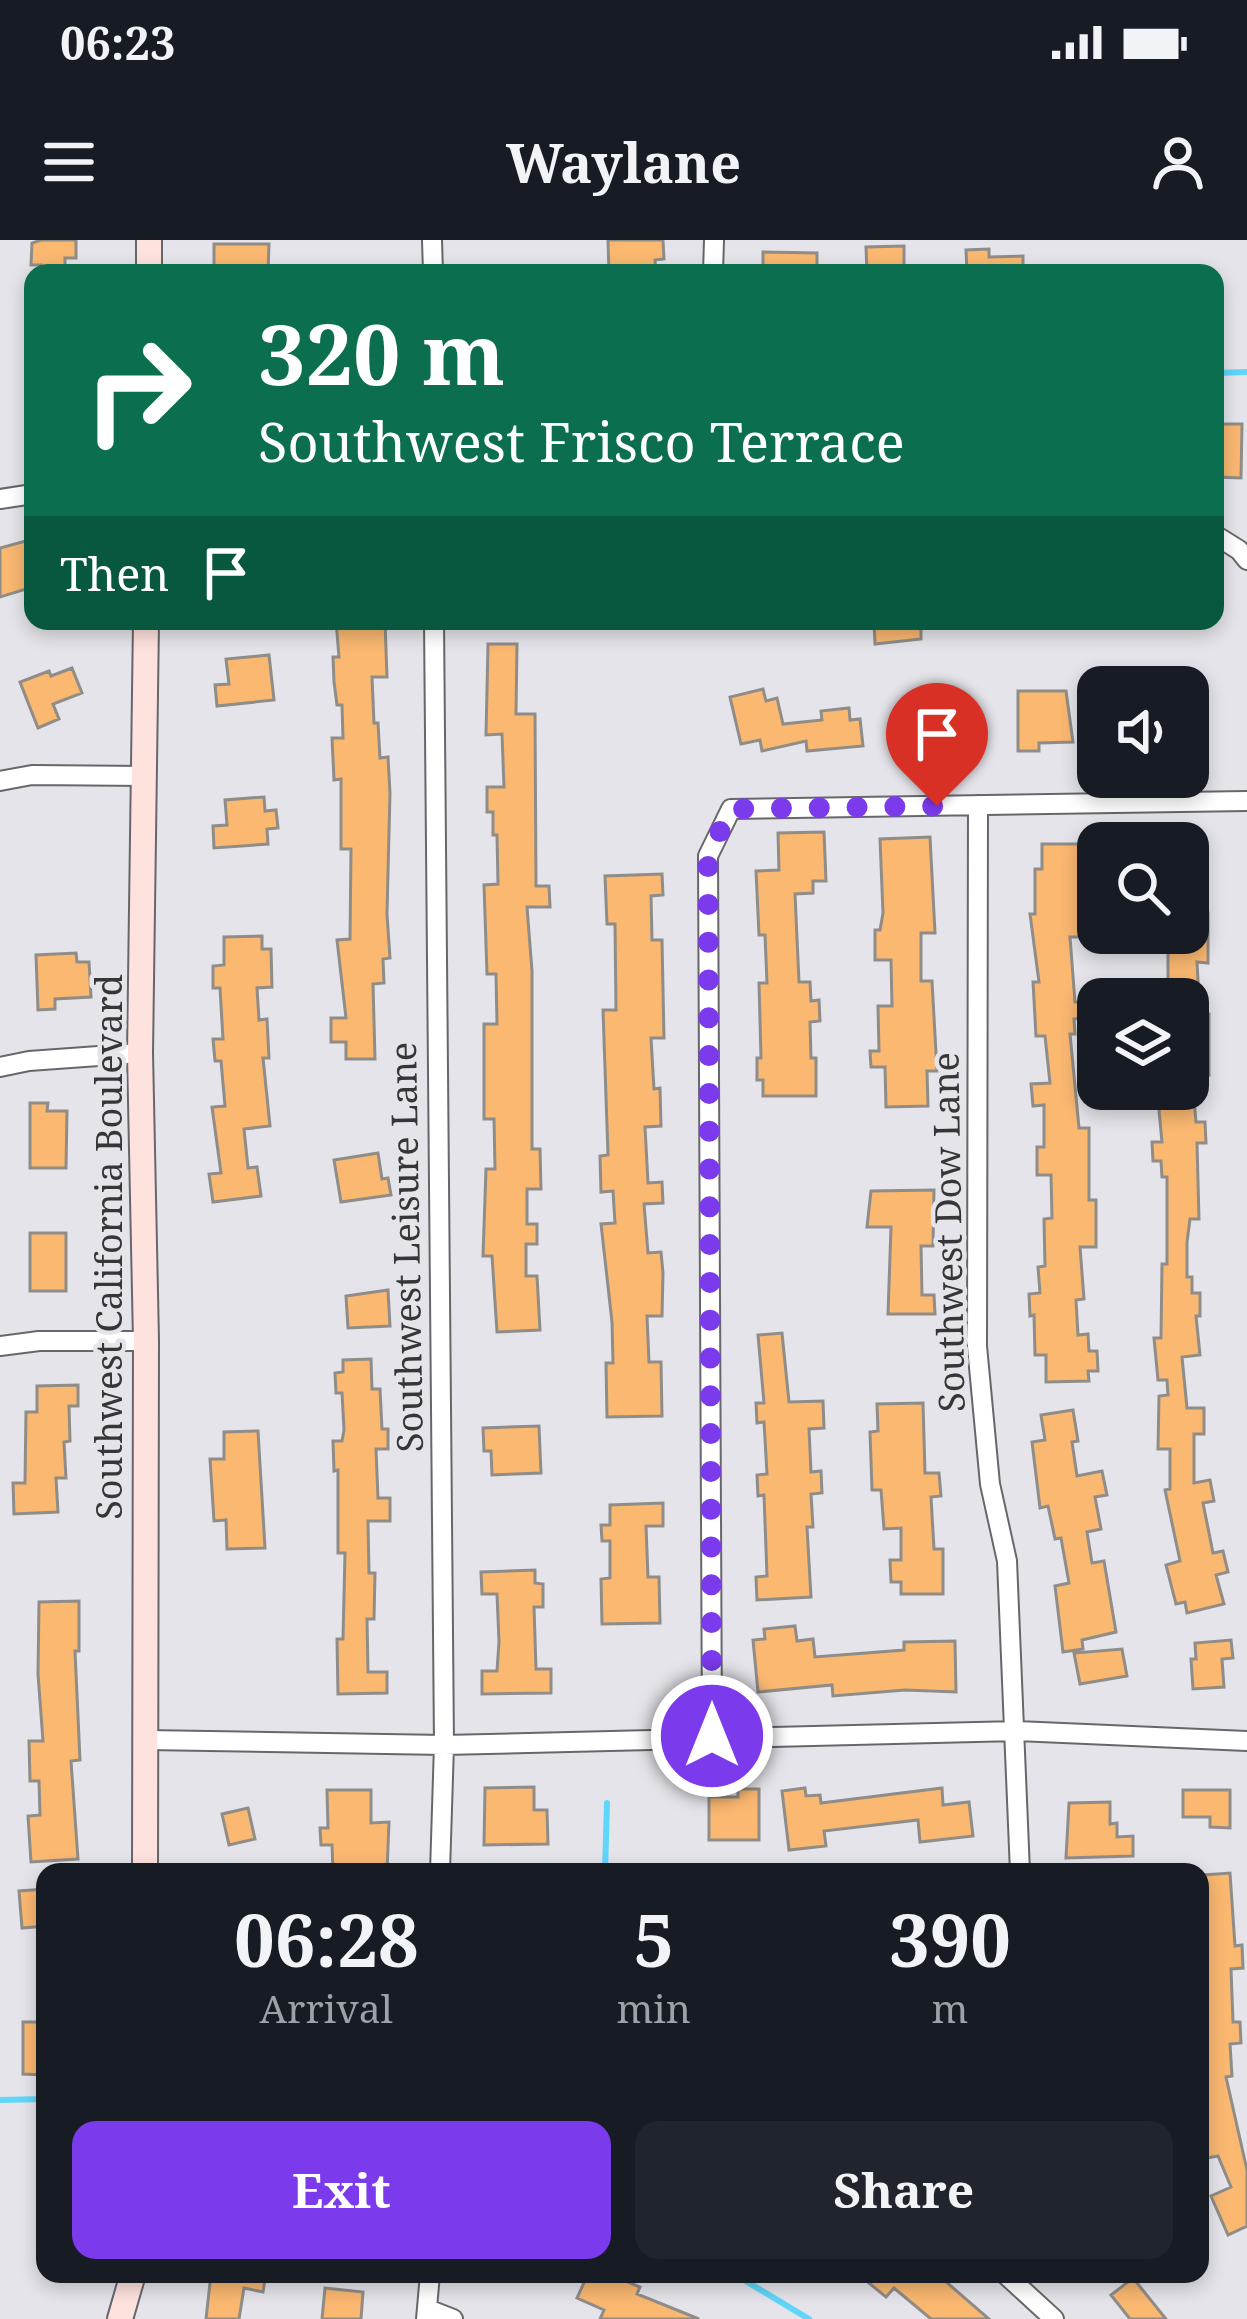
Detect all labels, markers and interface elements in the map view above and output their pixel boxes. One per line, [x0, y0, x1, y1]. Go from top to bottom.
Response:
text: 06:23 [60, 12, 175, 73]
text: Waylane [506, 125, 741, 199]
icon: menu [36, 129, 102, 195]
icon: person [1145, 129, 1211, 195]
text: 320 m [258, 295, 505, 410]
icon: right [60, 312, 216, 468]
text: Southwest Frisco Terrace [258, 404, 905, 478]
icon: arrive [193, 540, 259, 606]
text: Then [60, 543, 169, 604]
map controls [1077, 666, 1209, 1110]
button: sound [1077, 666, 1209, 798]
pin [886, 683, 988, 806]
icon: arrive [904, 701, 970, 767]
button: search [1077, 822, 1209, 954]
street label: Southwest California Boulevard [84, 974, 133, 1520]
button: layers [1077, 978, 1209, 1110]
street label: Southwest Leisure Lane [378, 1041, 434, 1453]
street label: Southwest Dow Lane [920, 1052, 976, 1412]
position arrow [649, 1673, 775, 1799]
text: 06:28 [234, 1890, 419, 1988]
text: 5 [633, 1890, 674, 1988]
text: 390 [889, 1890, 1011, 1988]
text: Arrival [260, 1981, 393, 2034]
text: min [617, 1981, 691, 2034]
text: m [932, 1981, 968, 2034]
button: Exit [72, 2121, 611, 2259]
button: Share [635, 2121, 1173, 2259]

